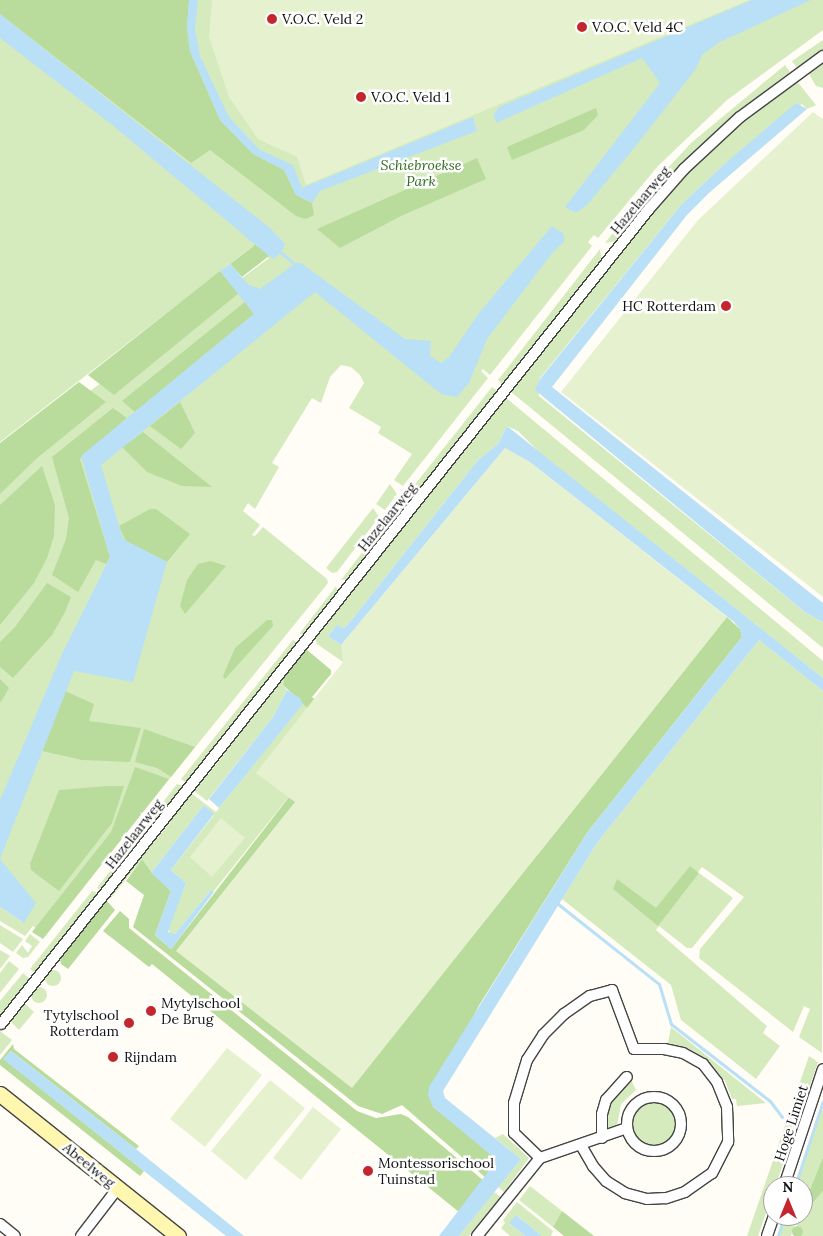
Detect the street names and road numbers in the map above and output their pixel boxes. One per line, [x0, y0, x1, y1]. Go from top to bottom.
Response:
street label: Hazelaarweg [607, 163, 673, 237]
street label: Hazelaarweg [354, 479, 420, 555]
street label: Hazelaarweg [102, 796, 166, 872]
street label: Hoge Limiet [771, 1083, 811, 1163]
street label: Abeelweg [60, 1139, 118, 1191]

